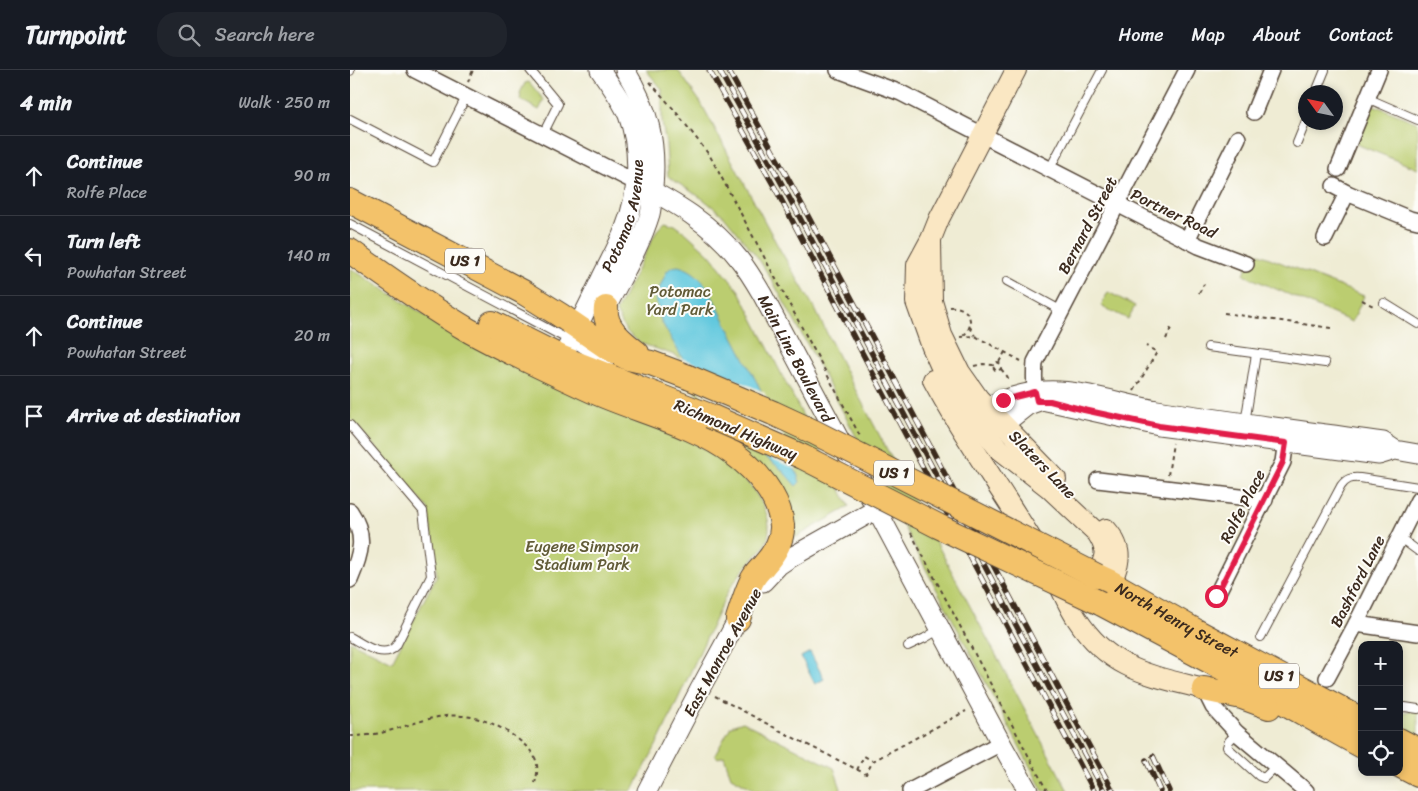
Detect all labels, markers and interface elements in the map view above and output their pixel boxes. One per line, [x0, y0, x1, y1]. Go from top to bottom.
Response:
search box [157, 12, 507, 57]
text: Turnpoint [25, 14, 127, 56]
text: Search here [215, 18, 315, 51]
text: Home [1119, 19, 1164, 51]
text: Map [1192, 19, 1225, 51]
text: About [1253, 19, 1301, 51]
text: Contact [1329, 19, 1393, 51]
icon: search [175, 21, 203, 49]
text: 4 min [20, 84, 72, 122]
north arrow [1298, 85, 1343, 130]
text: Walk · 250 m [238, 88, 330, 117]
text: Continue [67, 145, 143, 178]
street label: Potomac Avenue [593, 159, 652, 277]
text: 90 m [294, 161, 330, 190]
icon: ahead [20, 162, 48, 190]
street label: Bernard Street [1049, 171, 1126, 280]
text: Rolfe Place [67, 178, 147, 207]
street label: Portner Road [1126, 180, 1223, 248]
text: Turn left [67, 225, 140, 258]
text: 140 m [287, 241, 330, 270]
icon: left [20, 242, 48, 270]
road number: US 1 [445, 248, 485, 274]
text: Powhatan Street [67, 258, 187, 287]
park label: Potomac Yard Park [647, 277, 714, 324]
street label: Main Line Boulevard [750, 289, 842, 429]
text: Continue [67, 305, 143, 338]
text: 20 m [294, 321, 330, 350]
icon: ahead [20, 322, 48, 350]
text: Powhatan Street [67, 338, 187, 367]
route end [992, 389, 1015, 412]
street label: Richmond Highway [670, 390, 803, 469]
text: Arrive at destination [67, 399, 240, 432]
icon: arrive [20, 402, 48, 430]
street label: Slaters Lane [1002, 423, 1084, 506]
road number: US 1 [874, 460, 914, 486]
street label: Rolfe Place [1211, 464, 1274, 548]
street label: Bashford Lane [1322, 530, 1393, 633]
park label: Eugene Simpson Stadium Park [525, 532, 639, 579]
street label: North Henry Street [1109, 574, 1244, 666]
street label: East Monroe Avenue [675, 582, 770, 722]
route start [1205, 585, 1228, 608]
map controls [1358, 641, 1403, 776]
button: + [1358, 641, 1403, 686]
road number: US 1 [1259, 664, 1299, 688]
button: − [1358, 686, 1403, 731]
button: locate [1358, 731, 1403, 776]

